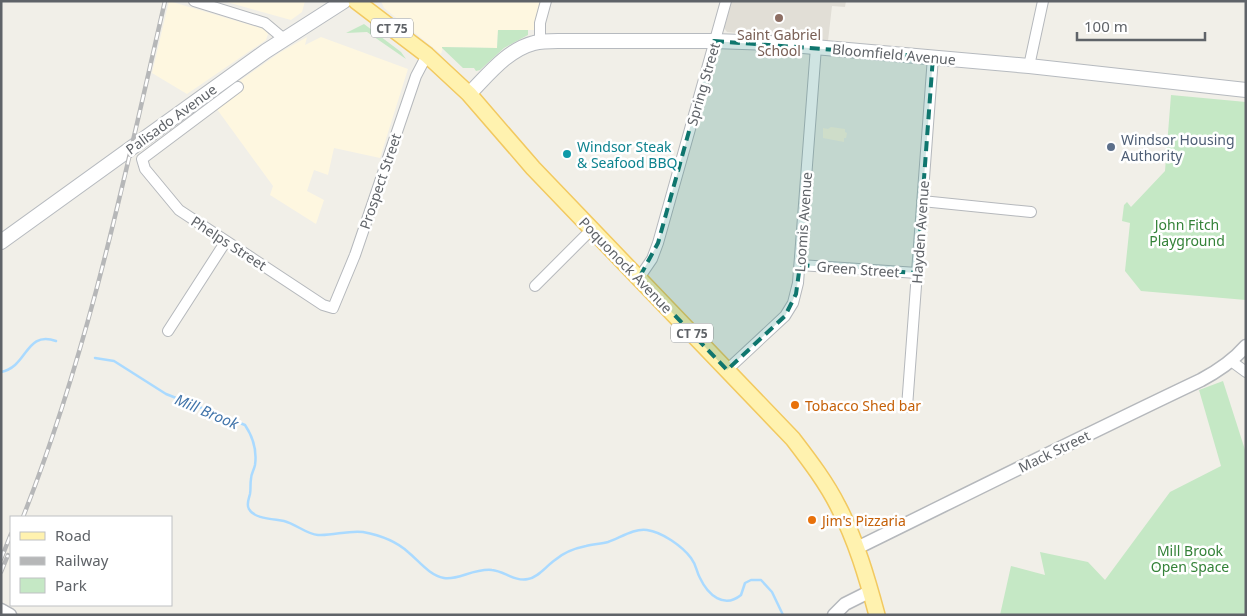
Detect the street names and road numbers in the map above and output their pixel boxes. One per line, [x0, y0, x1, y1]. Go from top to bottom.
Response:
road number: CT 75 [371, 18, 413, 38]
street label: Bloomfield Avenue [831, 39, 957, 69]
street label: Spring Street [682, 40, 724, 128]
street label: Palisado Avenue [122, 80, 220, 158]
street label: Prospect Street [355, 131, 405, 231]
street label: Loomis Avenue [790, 171, 816, 273]
street label: Hayden Avenue [907, 180, 933, 284]
street label: Phelps Street [187, 211, 271, 275]
street label: Poquonock Avenue [575, 213, 677, 317]
street label: Green Street [816, 257, 900, 281]
road number: CT 75 [671, 323, 713, 342]
street label: Mack Street [1015, 425, 1093, 477]

